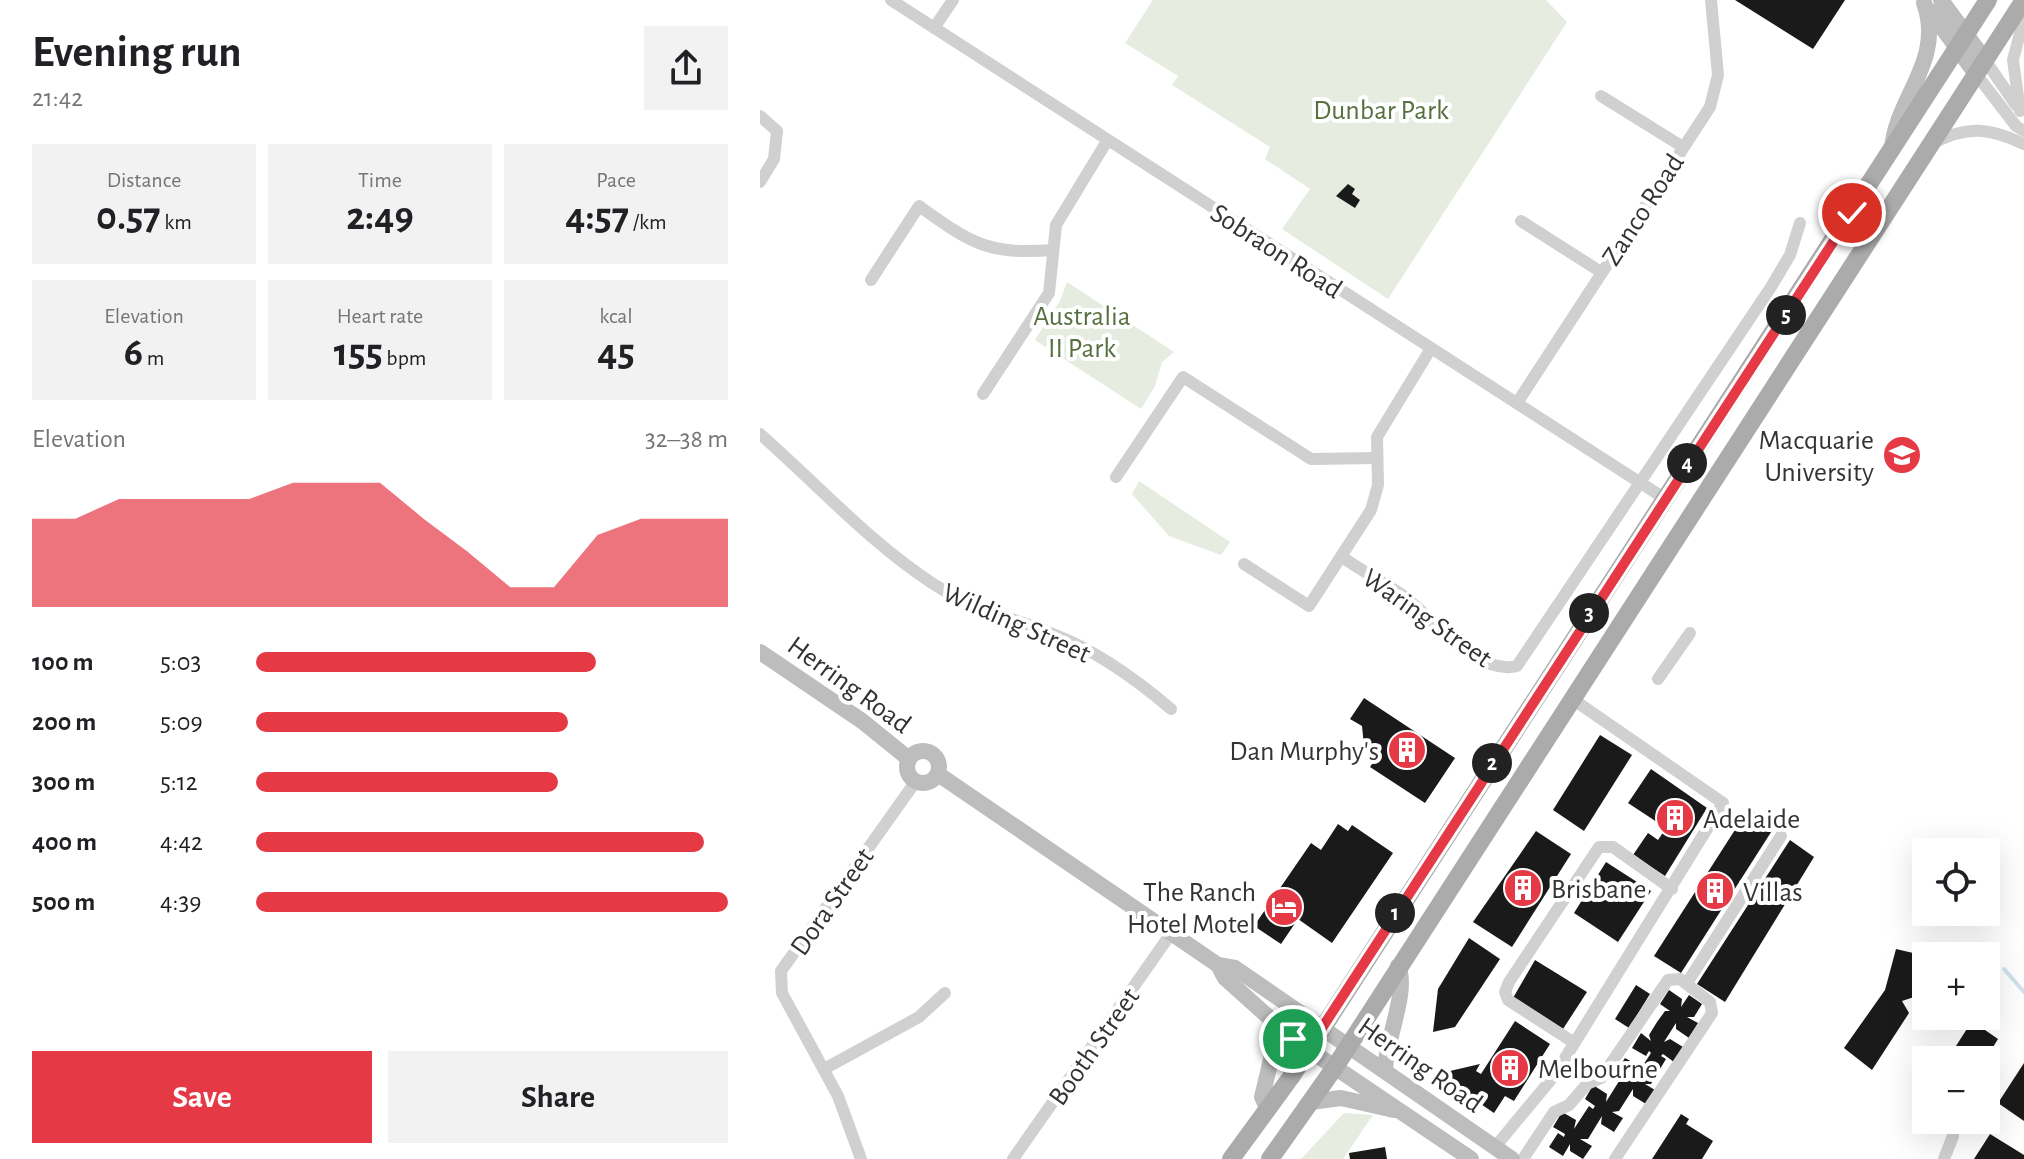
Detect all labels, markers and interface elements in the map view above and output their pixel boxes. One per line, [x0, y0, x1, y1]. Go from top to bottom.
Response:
button: share [644, 26, 728, 110]
text: Evening run [32, 31, 241, 75]
text: 21:42 [32, 85, 83, 111]
park label: Dunbar Park [1313, 97, 1449, 125]
street label: Zanco Road [1597, 149, 1690, 271]
text: Distance [107, 169, 181, 191]
text: Time [358, 169, 402, 191]
text: Pace [596, 169, 636, 191]
pin [1818, 179, 1886, 247]
icon: check [1830, 191, 1874, 235]
text: 0.57 [96, 197, 161, 237]
text: 2:49 [346, 197, 414, 237]
text: 4:57 [565, 197, 629, 237]
street label: Sobraon Road [1205, 199, 1347, 304]
text: km [161, 211, 192, 233]
text: /km [629, 211, 667, 233]
pin: 5 [1766, 295, 1806, 335]
park label: Australia II Park [1033, 303, 1131, 363]
text: 5 [1781, 304, 1791, 326]
text: Elevation [104, 305, 184, 327]
text: Heart rate [337, 305, 423, 327]
text: kcal [599, 305, 633, 327]
text: 6 [124, 333, 143, 373]
text: 155 [334, 333, 383, 373]
text: 45 [597, 333, 635, 373]
text: m [143, 347, 164, 369]
text: bpm [383, 347, 426, 369]
text: Elevation [32, 426, 126, 452]
text: 32–38 m [645, 426, 728, 452]
place label: Macquarie University [1759, 427, 1874, 487]
school or university icon: Macquarie University [1881, 434, 1923, 476]
pin: 4 [1667, 443, 1707, 483]
text: 4 [1681, 452, 1693, 474]
street label: Waring Street [1357, 564, 1497, 673]
street label: Wilding Street [938, 579, 1094, 669]
pin: 3 [1569, 593, 1609, 633]
text: 3 [1584, 602, 1594, 624]
street label: Herring Road [782, 632, 916, 739]
text: 100 m [32, 649, 93, 675]
text: 5:03 [160, 649, 201, 675]
text: 200 m [32, 709, 96, 735]
text: 5:09 [160, 709, 203, 735]
building icon: Dan Murphy's [1386, 729, 1428, 771]
place label: Dan Murphy's [1229, 738, 1379, 766]
pin: 2 [1472, 743, 1512, 783]
text: 2 [1487, 752, 1497, 774]
text: 300 m [32, 769, 95, 795]
text: 5:12 [160, 769, 198, 795]
building icon: Adelaide [1654, 797, 1696, 839]
place label: Adelaide [1703, 806, 1800, 834]
text: 400 m [32, 829, 97, 855]
text: 4:42 [160, 829, 203, 855]
map controls [1912, 838, 2000, 1134]
button: locate [1912, 838, 2000, 926]
street label: Dora Street [786, 843, 880, 961]
building icon: Brisbane [1502, 867, 1544, 909]
building icon: Villas [1694, 870, 1736, 912]
place label: Brisbane [1551, 876, 1646, 904]
place label: The Ranch Hotel Motel [1127, 879, 1256, 939]
place label: Villas [1743, 879, 1803, 907]
hotel icon: The Ranch Hotel Motel [1263, 886, 1305, 928]
text: 500 m [32, 889, 95, 915]
text: 4:39 [160, 889, 201, 915]
pin: 1 [1375, 893, 1415, 933]
text: 1 [1391, 902, 1399, 924]
button: + [1912, 942, 2000, 1030]
street label: Booth Street [1044, 983, 1145, 1111]
pin [1259, 1005, 1327, 1073]
street label: Herring Road [1353, 1013, 1487, 1119]
icon: arrive [1271, 1017, 1315, 1061]
button: − [1912, 1046, 2000, 1134]
building icon: Melbourne [1489, 1047, 1531, 1089]
button: Save [32, 1051, 372, 1143]
button: Share [388, 1051, 728, 1143]
place label: Melbourne [1538, 1056, 1658, 1084]

